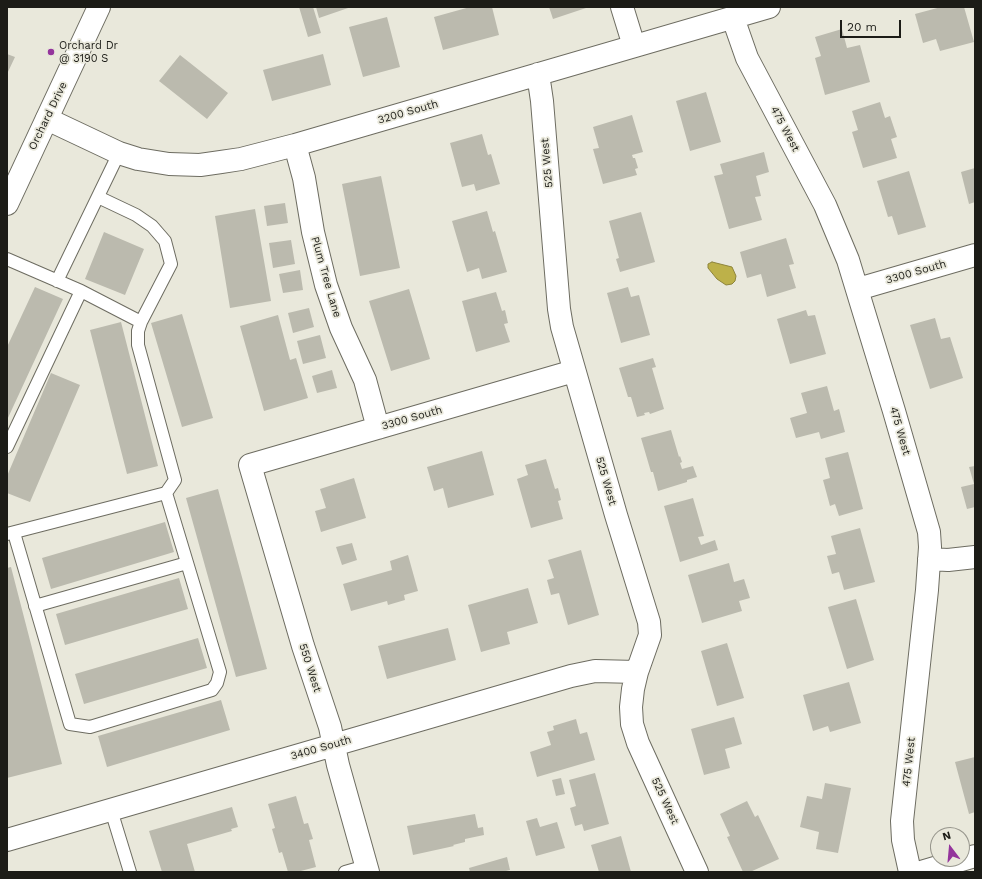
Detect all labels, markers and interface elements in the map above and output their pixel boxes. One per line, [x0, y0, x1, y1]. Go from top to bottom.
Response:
scale bar [842, 12, 903, 38]
text: 20 m [847, 20, 877, 34]
place label: Orchard Dr @ 3190 S [59, 39, 118, 65]
marker: Orchard Dr @ 3190 S [46, 47, 56, 57]
street label: Orchard Drive [26, 80, 70, 152]
street label: 3200 South [376, 97, 440, 127]
street label: 475 West [768, 104, 802, 154]
street label: 525 West [538, 138, 556, 188]
street label: Plum Tree Lane [308, 235, 344, 319]
street label: 3300 South [884, 257, 948, 287]
street label: 3300 South [380, 403, 444, 433]
street label: 475 West [887, 405, 913, 457]
street label: 525 West [593, 455, 619, 507]
street label: 550 West [296, 642, 324, 694]
street label: 3400 South [289, 733, 353, 763]
street label: 475 West [900, 737, 918, 787]
street label: 525 West [648, 776, 682, 826]
north arrow [930, 827, 970, 867]
text: N [941, 829, 953, 843]

